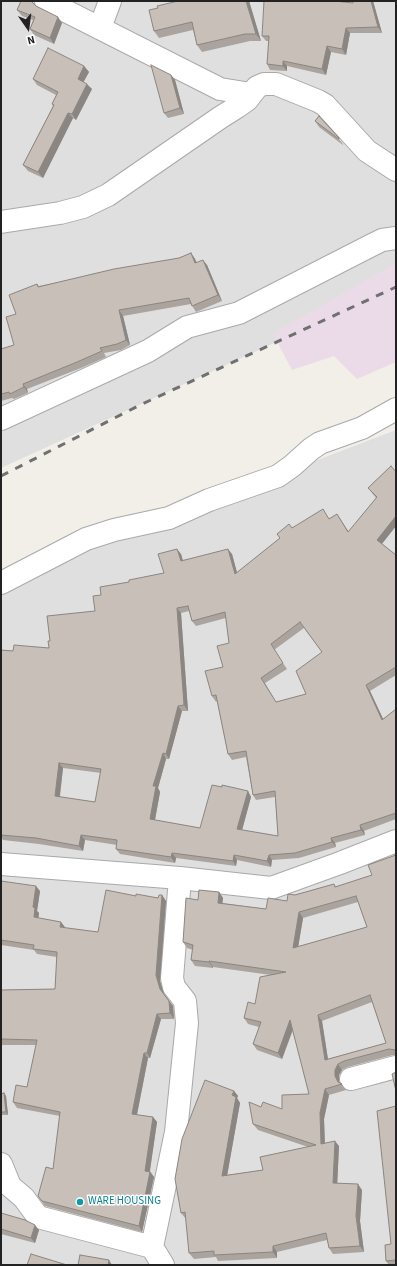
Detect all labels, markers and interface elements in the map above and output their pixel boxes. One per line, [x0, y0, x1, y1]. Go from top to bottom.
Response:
north arrow [8, 8, 48, 48]
text: N [26, 32, 36, 48]
place label: WARE HOUSING [88, 1195, 161, 1209]
marker: WARE HOUSING [75, 1197, 85, 1207]

